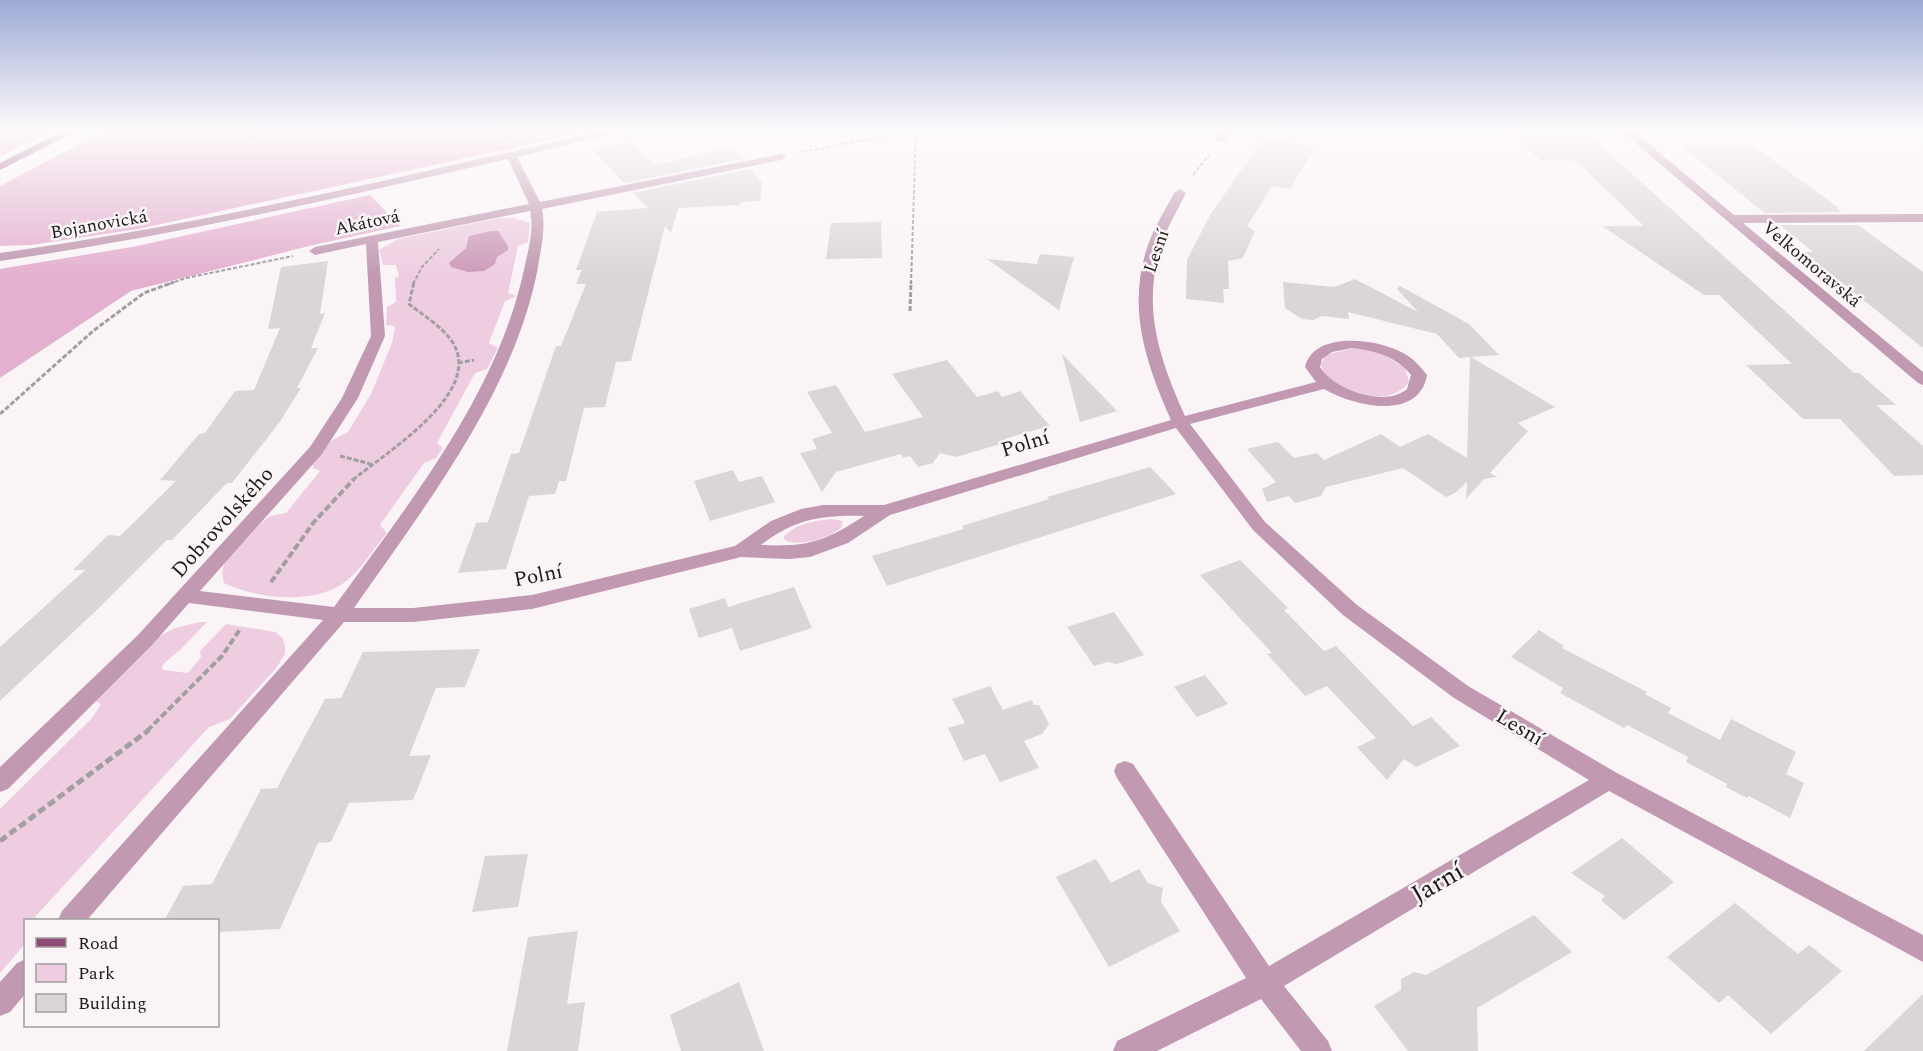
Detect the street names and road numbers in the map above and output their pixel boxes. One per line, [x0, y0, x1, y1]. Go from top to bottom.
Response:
street label: Akátová [332, 202, 402, 242]
street label: Bojanovická [49, 203, 150, 246]
street label: Velkomoravská [1756, 215, 1867, 314]
street label: Lesní [1137, 225, 1177, 276]
street label: Polní [997, 421, 1055, 466]
street label: Dobrovolského [164, 460, 282, 586]
street label: Polní [511, 555, 567, 596]
street label: Lesní [1489, 701, 1551, 755]
street label: Jarní [1403, 851, 1473, 914]

